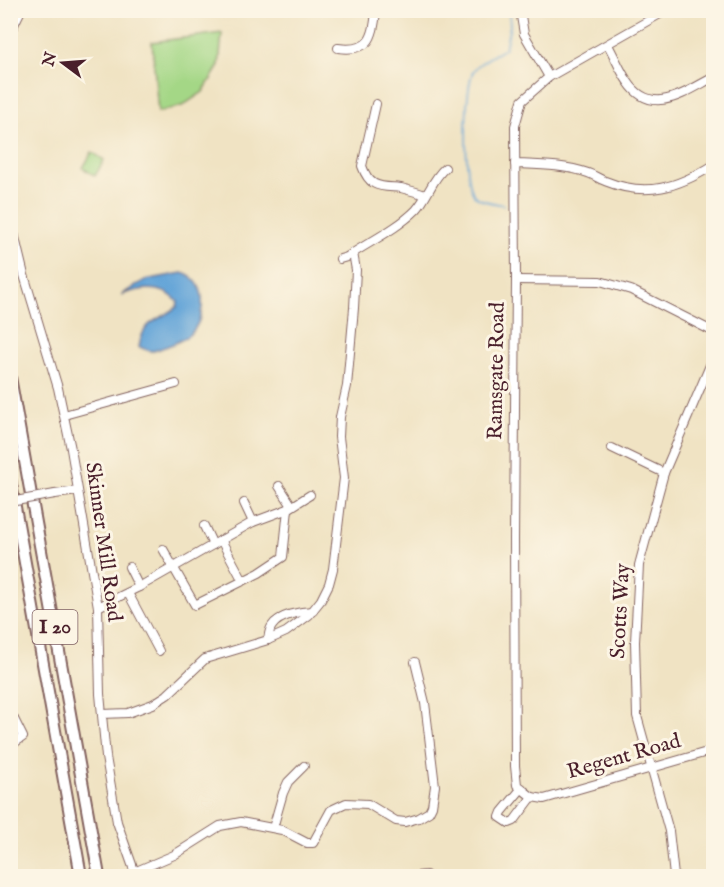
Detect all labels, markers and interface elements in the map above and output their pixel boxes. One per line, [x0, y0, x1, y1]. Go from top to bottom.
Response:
north arrow [33, 33, 93, 93]
text: N [39, 50, 62, 70]
street label: Ramsgate Road [482, 301, 512, 440]
street label: Skinner Mill Road [78, 460, 128, 624]
street label: Scotts Way [605, 562, 637, 659]
road number: I 20 [32, 610, 78, 644]
street label: Regent Road [564, 728, 685, 786]

